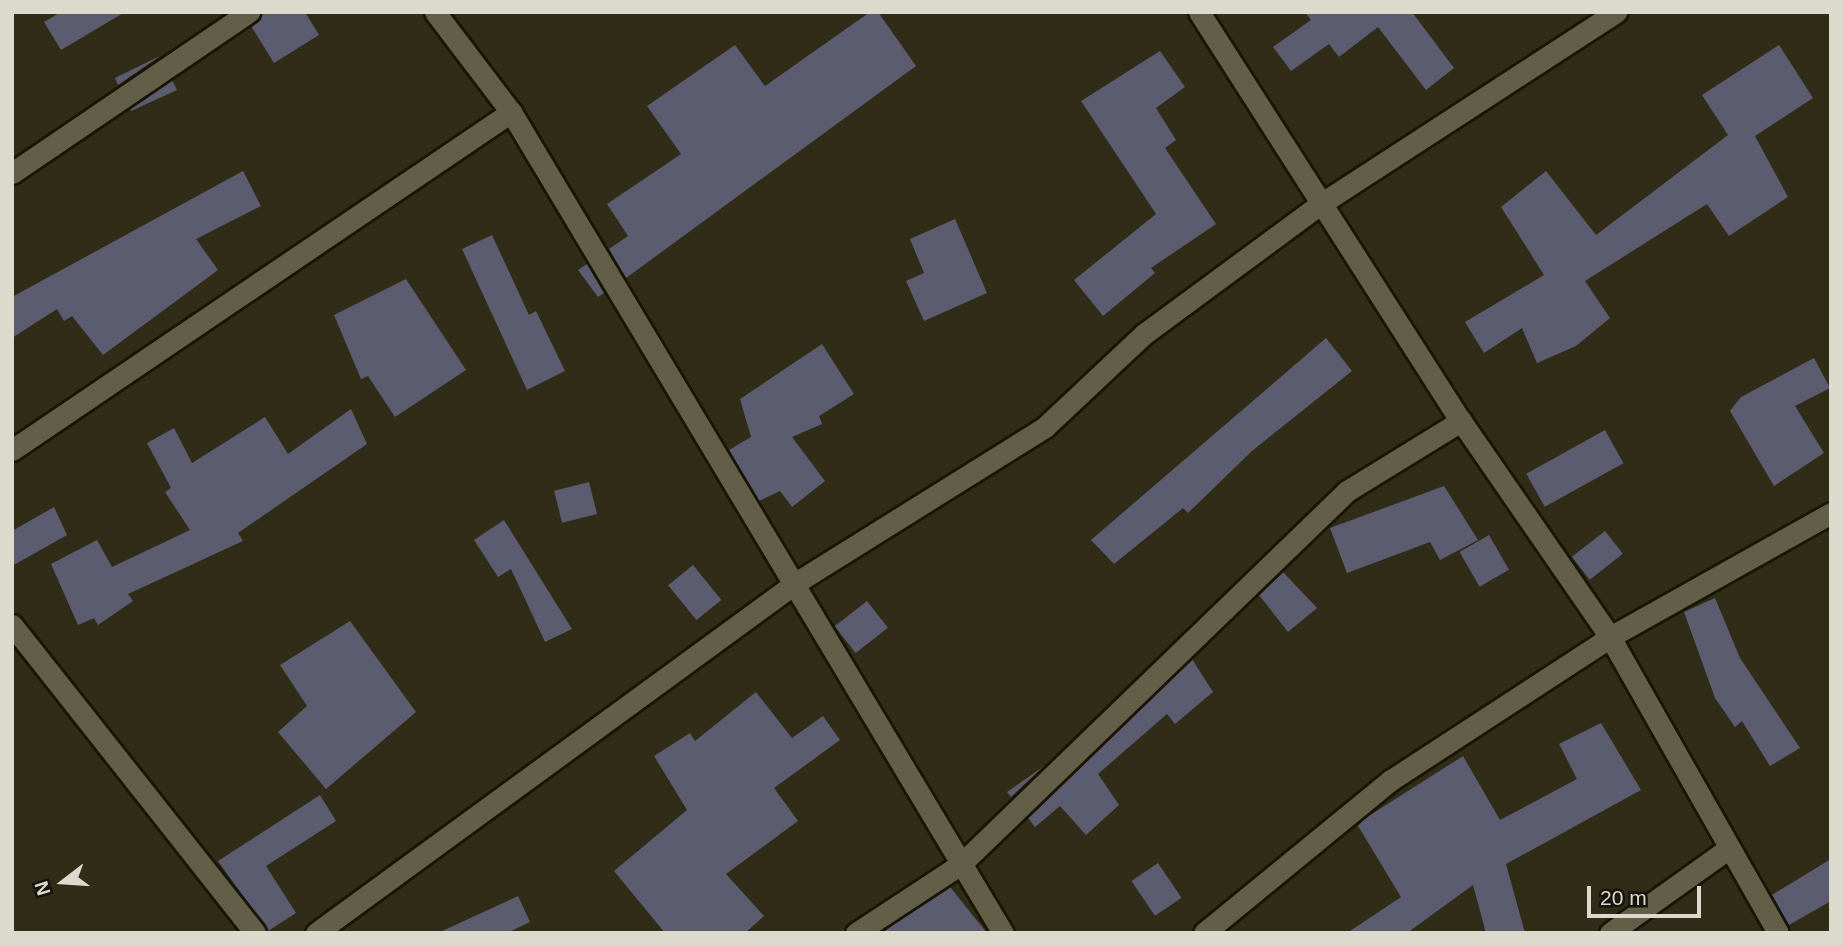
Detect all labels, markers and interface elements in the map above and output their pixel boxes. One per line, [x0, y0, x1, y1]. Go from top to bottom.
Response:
north arrow [28, 847, 98, 917]
scale bar [1591, 872, 1705, 916]
text: N [30, 879, 54, 898]
text: 20 m [1600, 886, 1647, 909]

